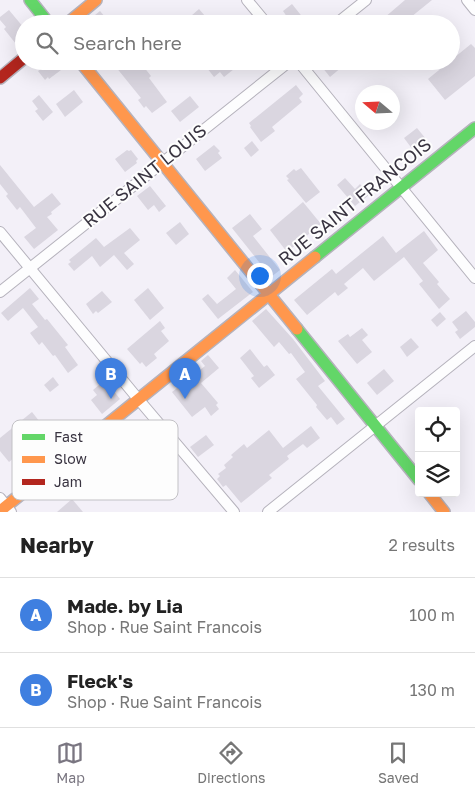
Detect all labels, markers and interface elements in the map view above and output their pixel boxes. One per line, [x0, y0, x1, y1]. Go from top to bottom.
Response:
search box [15, 15, 460, 70]
icon: search [33, 29, 61, 57]
text: Search here [73, 31, 182, 54]
north arrow [355, 85, 400, 130]
street label: RUE SAINT LOUIS [78, 119, 210, 232]
street label: RUE SAINT FRANCOIS [273, 133, 435, 270]
your location [247, 263, 273, 289]
pin: B [95, 358, 127, 399]
pin: A [169, 358, 201, 399]
map controls [415, 407, 460, 497]
button: locate [415, 407, 460, 452]
legend [12, 420, 178, 500]
text: Fast [54, 428, 83, 445]
text: Slow [54, 450, 87, 467]
button: layers [415, 452, 460, 497]
text: Jam [54, 473, 82, 490]
text: Nearby [20, 532, 94, 558]
text: 2 results [389, 535, 455, 555]
text: Made. by Lia [67, 594, 183, 617]
text: A [30, 605, 42, 625]
text: 100 m [409, 605, 455, 625]
text: Shop · Rue Saint Francois [67, 617, 262, 637]
text: Fleck's [67, 669, 133, 692]
text: B [30, 680, 42, 700]
text: 130 m [410, 680, 455, 700]
text: Shop · Rue Saint Francois [67, 692, 262, 712]
tab: Map [56, 739, 85, 786]
tab: Directions [197, 739, 266, 786]
tab: Saved [378, 739, 419, 786]

